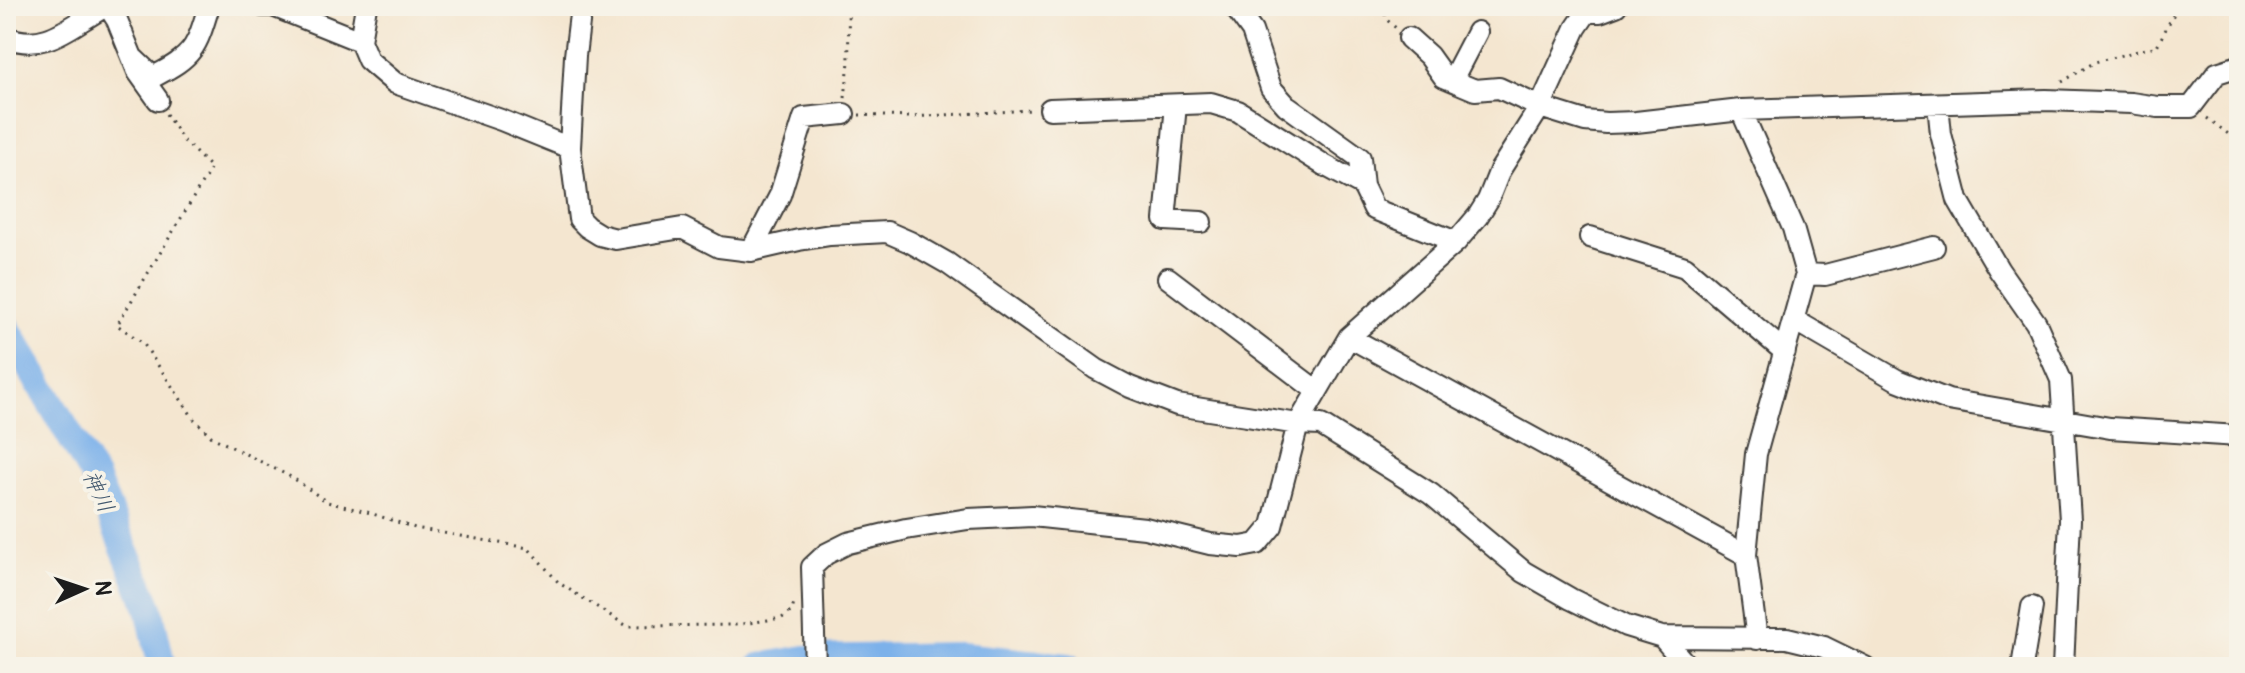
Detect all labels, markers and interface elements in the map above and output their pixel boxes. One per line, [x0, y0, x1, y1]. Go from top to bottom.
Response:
water label: 神川 [76, 466, 120, 517]
north arrow [44, 549, 124, 629]
text: N [89, 580, 117, 596]

